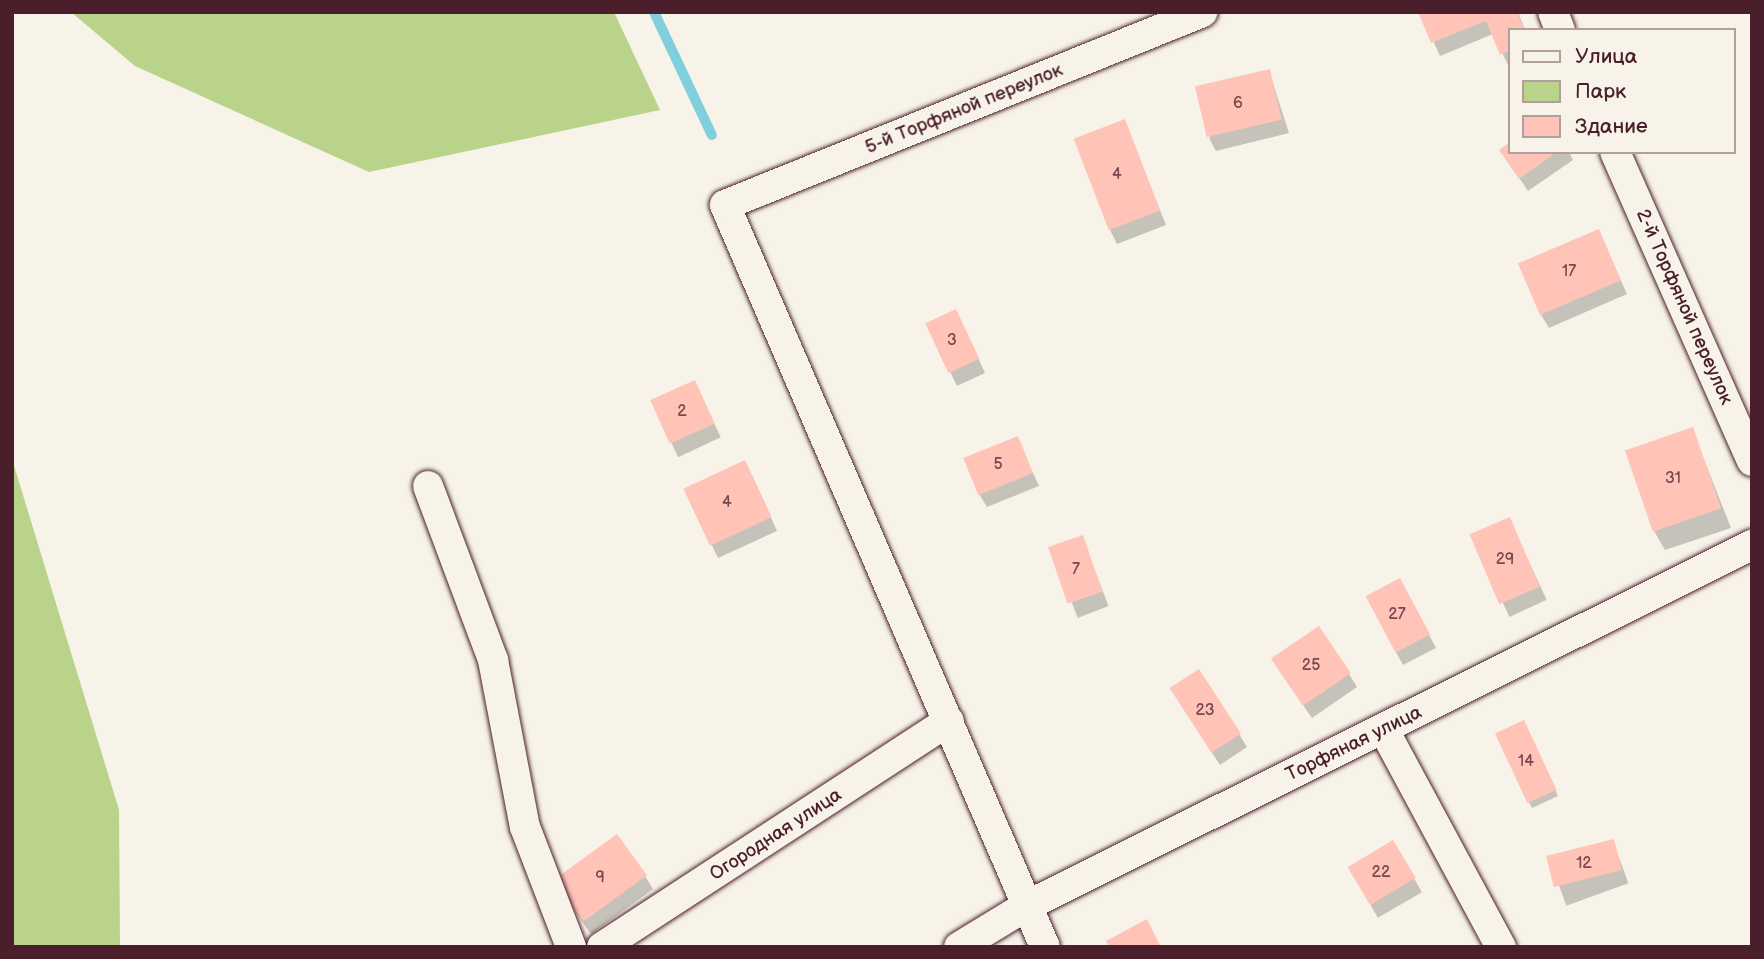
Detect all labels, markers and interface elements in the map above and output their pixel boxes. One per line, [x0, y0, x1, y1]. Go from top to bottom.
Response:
legend [1508, 28, 1736, 154]
text: Улица [1575, 44, 1637, 69]
street label: 5-й Торфяной переулок [862, 59, 1066, 159]
text: Парк [1575, 79, 1626, 104]
house number: 6 [1233, 94, 1243, 114]
text: Здание [1575, 114, 1648, 139]
house number: 4 [1112, 165, 1122, 185]
street label: 2-й Торфяной переулок [1631, 206, 1737, 408]
house number: 17 [1562, 262, 1576, 282]
house number: 3 [947, 331, 957, 351]
house number: 2 [677, 402, 687, 422]
house number: 5 [993, 455, 1003, 475]
house number: 31 [1665, 469, 1681, 489]
house number: 4 [722, 493, 732, 513]
house number: 29 [1496, 550, 1514, 570]
house number: 7 [1072, 560, 1080, 580]
house number: 27 [1388, 605, 1406, 625]
house number: 25 [1302, 656, 1320, 676]
house number: 23 [1196, 701, 1214, 721]
street label: Торфяная улица [1282, 701, 1426, 787]
house number: 14 [1518, 752, 1534, 772]
street label: Огородная улица [706, 784, 846, 886]
house number: 12 [1576, 854, 1592, 874]
house number: 22 [1372, 863, 1390, 883]
house number: 9 [595, 868, 605, 888]

